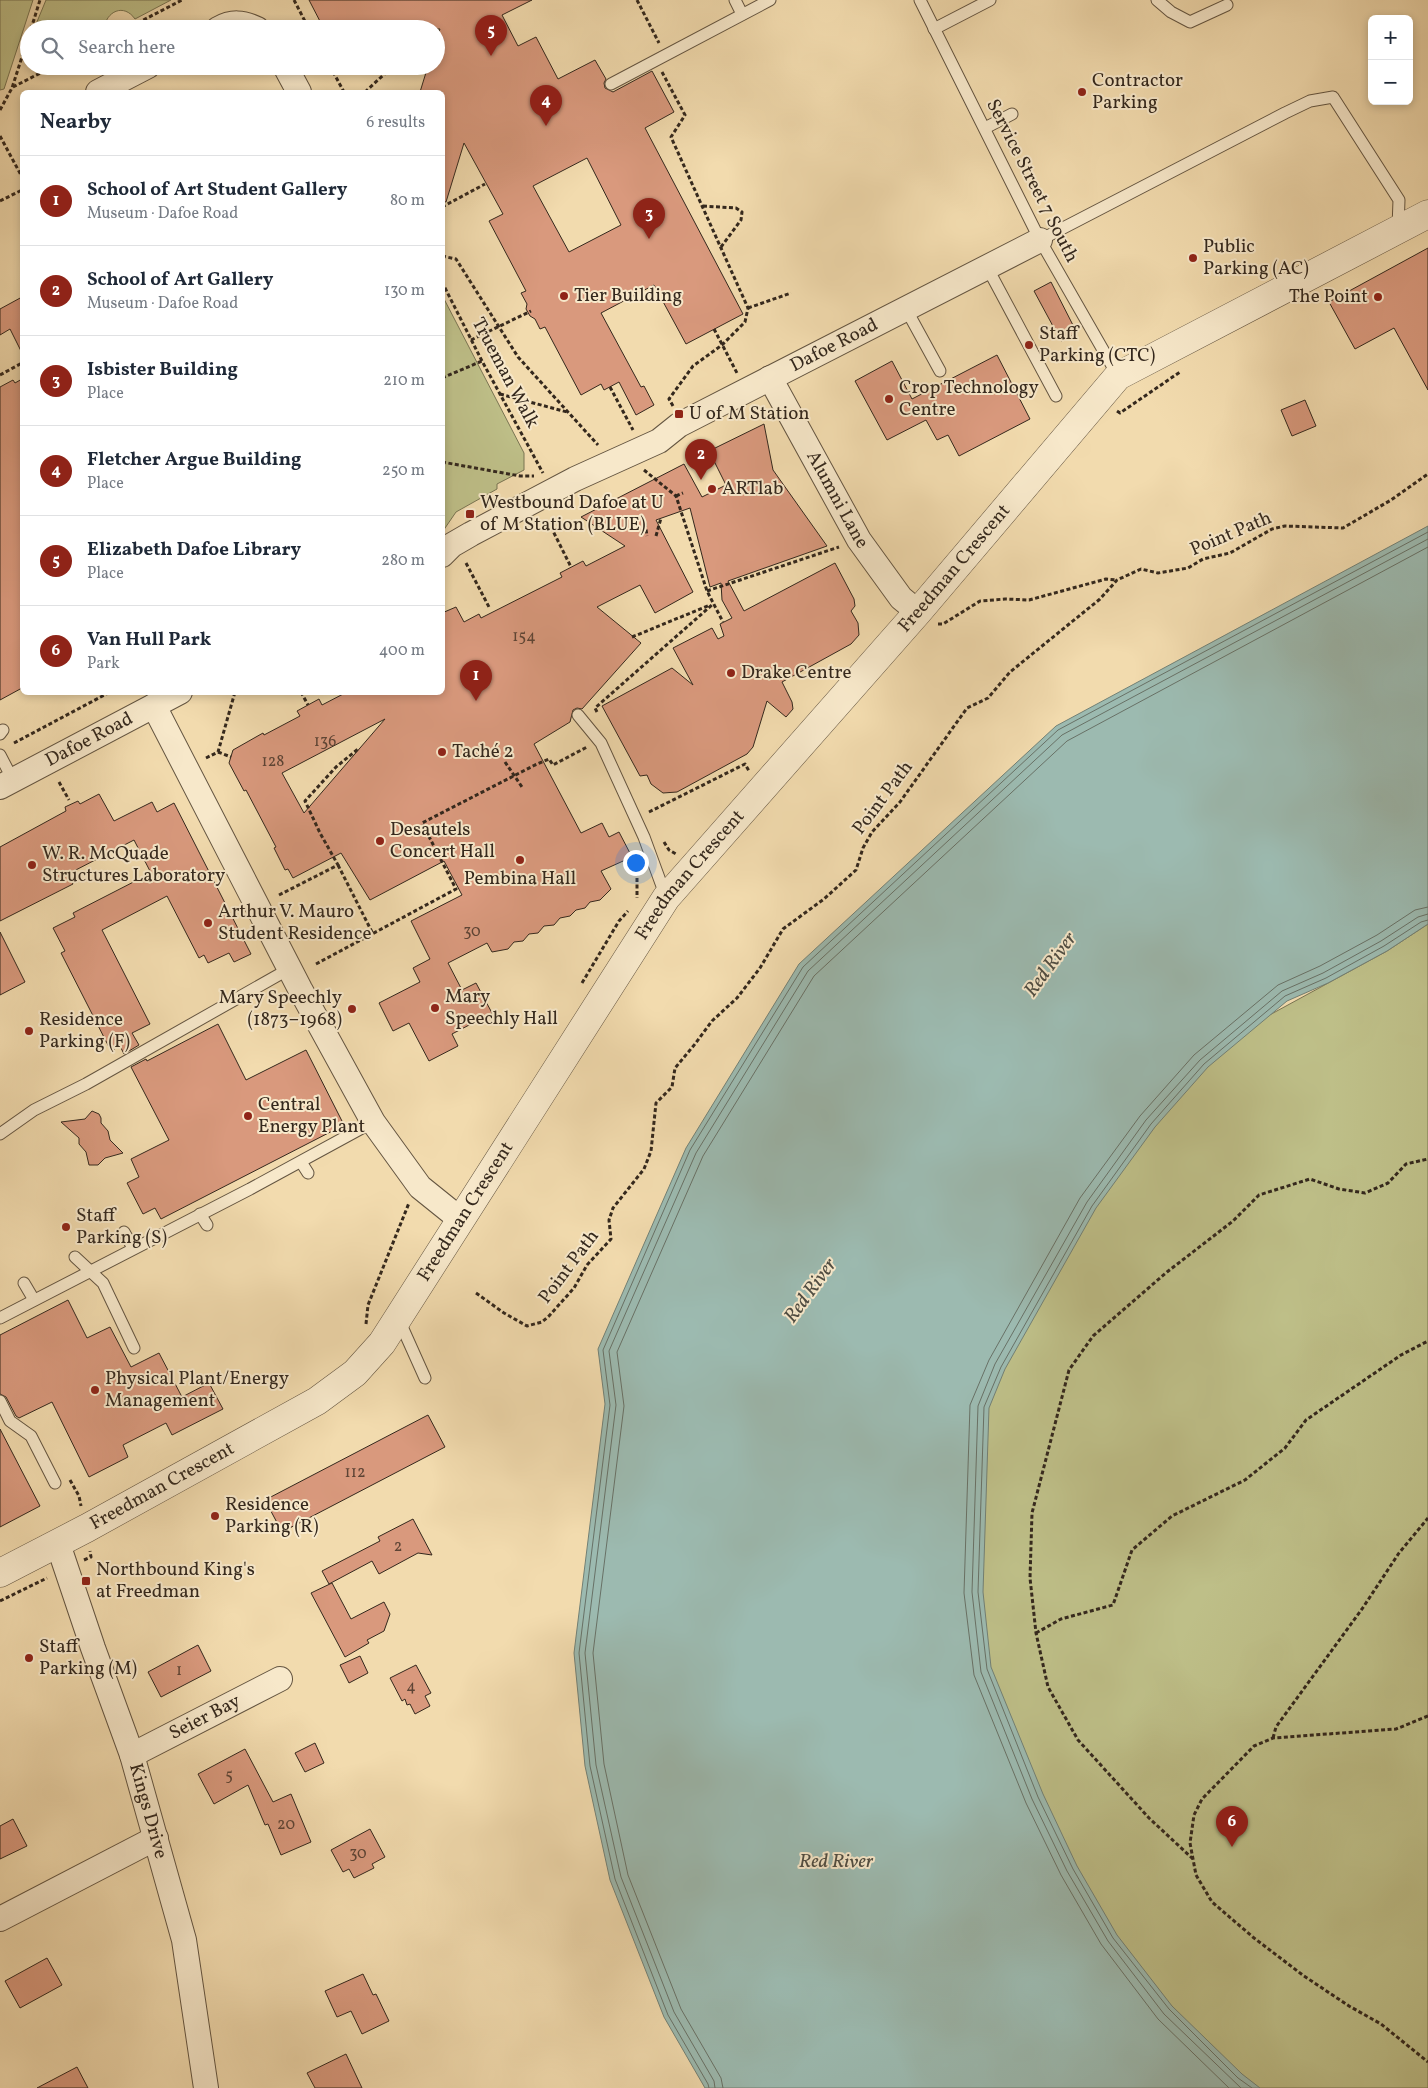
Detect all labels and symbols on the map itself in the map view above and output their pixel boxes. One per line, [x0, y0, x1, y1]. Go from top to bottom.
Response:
pin: 5 [475, 15, 507, 56]
place label: Contractor Parking [1092, 68, 1183, 116]
pin: 4 [530, 85, 562, 126]
marker: Contractor Parking [1076, 86, 1088, 98]
street label: Service Street 7 South [979, 95, 1085, 267]
pin: 3 [633, 198, 665, 239]
place label: Public Parking (AC) [1203, 234, 1309, 282]
marker: Public Parking (AC) [1187, 252, 1199, 264]
place label: Tier Building [574, 283, 682, 309]
place label: The Point [1289, 284, 1368, 310]
marker: Tier Building [558, 290, 570, 302]
marker: The Point [1372, 291, 1384, 303]
street label: Dafoe Road [786, 312, 883, 379]
street label: Trueman Walk [465, 313, 545, 433]
place label: Staff Parking (CTC) [1039, 321, 1155, 369]
marker: Staff Parking (CTC) [1023, 339, 1035, 351]
place label: Crop Technology Centre [899, 375, 1039, 423]
marker: Crop Technology Centre [883, 393, 895, 405]
place label: U of M Station [689, 401, 810, 427]
marker: U of M Station [673, 408, 685, 420]
pin: 2 [685, 439, 717, 480]
street label: Alumni Lane [800, 446, 874, 554]
place label: ARTlab [722, 476, 783, 502]
marker: ARTlab [706, 483, 718, 495]
place label: Westbound Dafoe at U of M Station (BLUE) [480, 490, 664, 538]
street label: Freedman Crescent [892, 499, 1017, 639]
street label: Point Path [1186, 505, 1276, 563]
marker: Westbound Dafoe at U of M Station (BLUE) [464, 508, 476, 520]
house number: 154 [512, 626, 536, 648]
pin: 1 [460, 660, 492, 701]
place label: Drake Centre [741, 660, 852, 686]
marker: Drake Centre [725, 667, 737, 679]
street label: Dafoe Road [41, 706, 138, 774]
house number: 136 [314, 731, 336, 753]
place label: Taché 2 [452, 739, 514, 765]
marker: Taché 2 [436, 746, 448, 758]
house number: 128 [262, 751, 284, 773]
street label: Point Path [847, 756, 919, 840]
street label: Freedman Crescent [629, 804, 751, 945]
place label: Desautels Concert Hall [390, 817, 495, 865]
marker: Desautels Concert Hall [374, 835, 386, 847]
place label: W. R. McQuade Structures Laboratory [42, 841, 225, 889]
your location [623, 850, 649, 876]
marker: Pembina Hall [514, 854, 526, 866]
marker: W. R. McQuade Structures Laboratory [26, 859, 38, 871]
place label: Pembina Hall [464, 866, 576, 892]
place label: Arthur V. Mauro Student Residence [218, 899, 371, 947]
marker: Arthur V. Mauro Student Residence [202, 917, 214, 929]
house number: 30 [463, 921, 481, 943]
water label: Red River [1018, 926, 1084, 1003]
place label: Mary Speechly Hall [445, 984, 558, 1032]
place label: Mary Speechly (1873–1968) [219, 985, 342, 1033]
marker: Mary Speechly Hall [429, 1002, 441, 1014]
marker: Mary Speechly (1873–1968) [346, 1003, 358, 1015]
place label: Residence Parking (F) [39, 1007, 130, 1055]
marker: Residence Parking (F) [23, 1025, 35, 1037]
place label: Central Energy Plant [258, 1092, 365, 1140]
marker: Central Energy Plant [242, 1110, 254, 1122]
street label: Freedman Crescent [411, 1136, 520, 1287]
place label: Staff Parking (S) [76, 1203, 167, 1251]
marker: Staff Parking (S) [60, 1221, 72, 1233]
street label: Point Path [533, 1225, 605, 1309]
water label: Red River [778, 1252, 844, 1329]
place label: Physical Plant/Energy Management [105, 1366, 289, 1414]
marker: Physical Plant/Energy Management [89, 1384, 101, 1396]
street label: Freedman Crescent [85, 1436, 240, 1537]
house number: 112 [344, 1462, 366, 1484]
place label: Residence Parking (R) [225, 1492, 318, 1540]
marker: Residence Parking (R) [209, 1510, 221, 1522]
house number: 2 [394, 1536, 402, 1558]
place label: Northbound King's at Freedman [96, 1557, 255, 1605]
marker: Northbound King's at Freedman [80, 1575, 92, 1587]
place label: Staff Parking (M) [39, 1634, 137, 1682]
marker: Staff Parking (M) [23, 1652, 35, 1664]
house number: 1 [176, 1660, 182, 1682]
house number: 4 [406, 1676, 416, 1698]
street label: Seier Bay [165, 1688, 245, 1747]
street label: Kings Drive [122, 1760, 174, 1862]
house number: 5 [225, 1765, 233, 1787]
pin: 6 [1216, 1806, 1248, 1847]
house number: 20 [277, 1814, 295, 1836]
house number: 30 [349, 1843, 367, 1865]
water label: Red River [799, 1848, 874, 1876]

